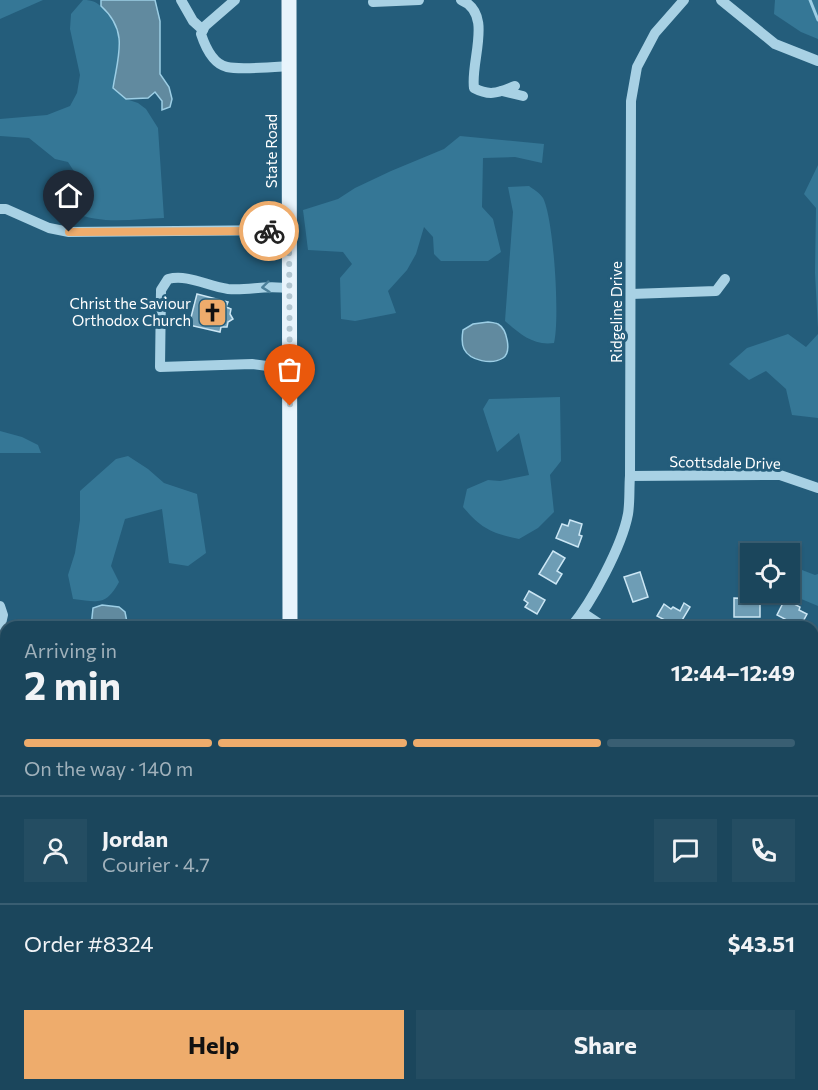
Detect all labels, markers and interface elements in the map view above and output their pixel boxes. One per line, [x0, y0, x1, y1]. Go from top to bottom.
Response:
street label: State Road [262, 114, 280, 188]
pin [43, 170, 94, 232]
icon: home [52, 179, 85, 212]
courier [239, 201, 299, 261]
icon: bike [253, 215, 286, 248]
street label: Ridgeline Drive [607, 261, 625, 363]
one-way arrow [262, 280, 271, 293]
place label: Christ the Saviour Orthodox Church [70, 294, 191, 329]
church icon: Christ the Saviour Orthodox Church [196, 296, 228, 328]
pin [264, 344, 315, 406]
icon: bag [273, 353, 306, 386]
street label: Scottsdale Drive [669, 452, 781, 472]
map controls [740, 543, 800, 603]
button: locate [740, 543, 800, 603]
text: Arriving in [24, 638, 117, 662]
text: 12:44–12:49 [671, 659, 795, 686]
text: 2 min [24, 660, 121, 708]
text: On the way · 140 m [24, 756, 193, 780]
button: person [24, 819, 87, 882]
button: chat [654, 819, 717, 882]
button: phone [732, 819, 795, 882]
text: Jordan [102, 825, 168, 852]
text: Courier · 4.7 [102, 852, 210, 876]
text: Order #8324 [24, 930, 154, 957]
text: $43.51 [728, 930, 795, 957]
button: Help [24, 1010, 404, 1079]
button: Share [416, 1010, 795, 1079]

